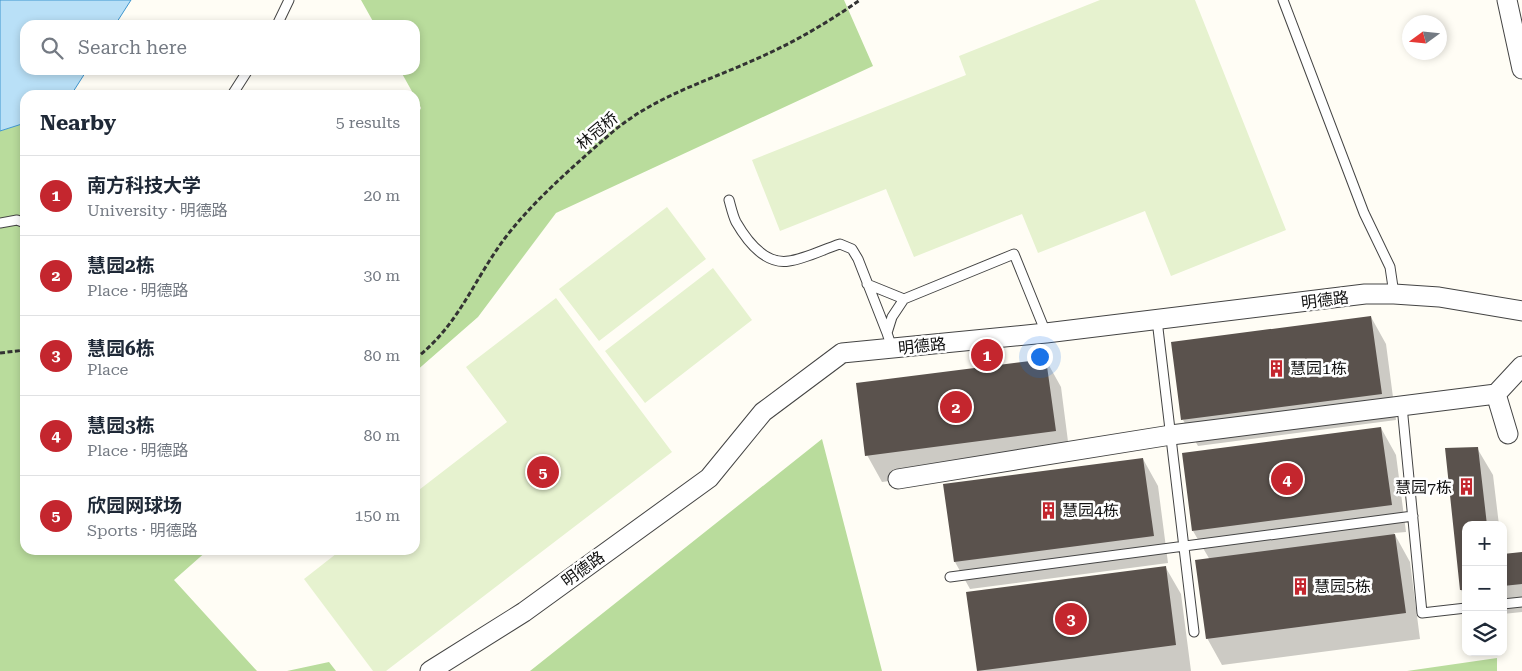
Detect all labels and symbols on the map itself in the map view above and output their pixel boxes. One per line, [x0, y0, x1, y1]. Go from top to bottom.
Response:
north arrow [1402, 15, 1447, 60]
street label: 林冠桥 [573, 108, 621, 154]
street label: 明德路 [1300, 288, 1350, 312]
street label: 明德路 [897, 334, 947, 358]
pin: 1 [971, 336, 1003, 374]
your location [1027, 344, 1053, 370]
building icon: 慧园1栋 [1266, 358, 1286, 378]
place label: 慧园1栋 [1290, 359, 1347, 378]
pin: 2 [940, 388, 972, 426]
pin: 5 [527, 453, 559, 491]
pin: 4 [1271, 460, 1303, 498]
building icon: 慧园7栋 [1456, 477, 1476, 497]
place label: 慧园7栋 [1395, 478, 1452, 497]
building icon: 慧园4栋 [1038, 500, 1058, 520]
place label: 慧园4栋 [1062, 501, 1119, 520]
street label: 明德路 [558, 547, 608, 591]
building icon: 慧园5栋 [1290, 576, 1310, 596]
place label: 慧园5栋 [1314, 577, 1371, 596]
pin: 3 [1055, 600, 1087, 638]

